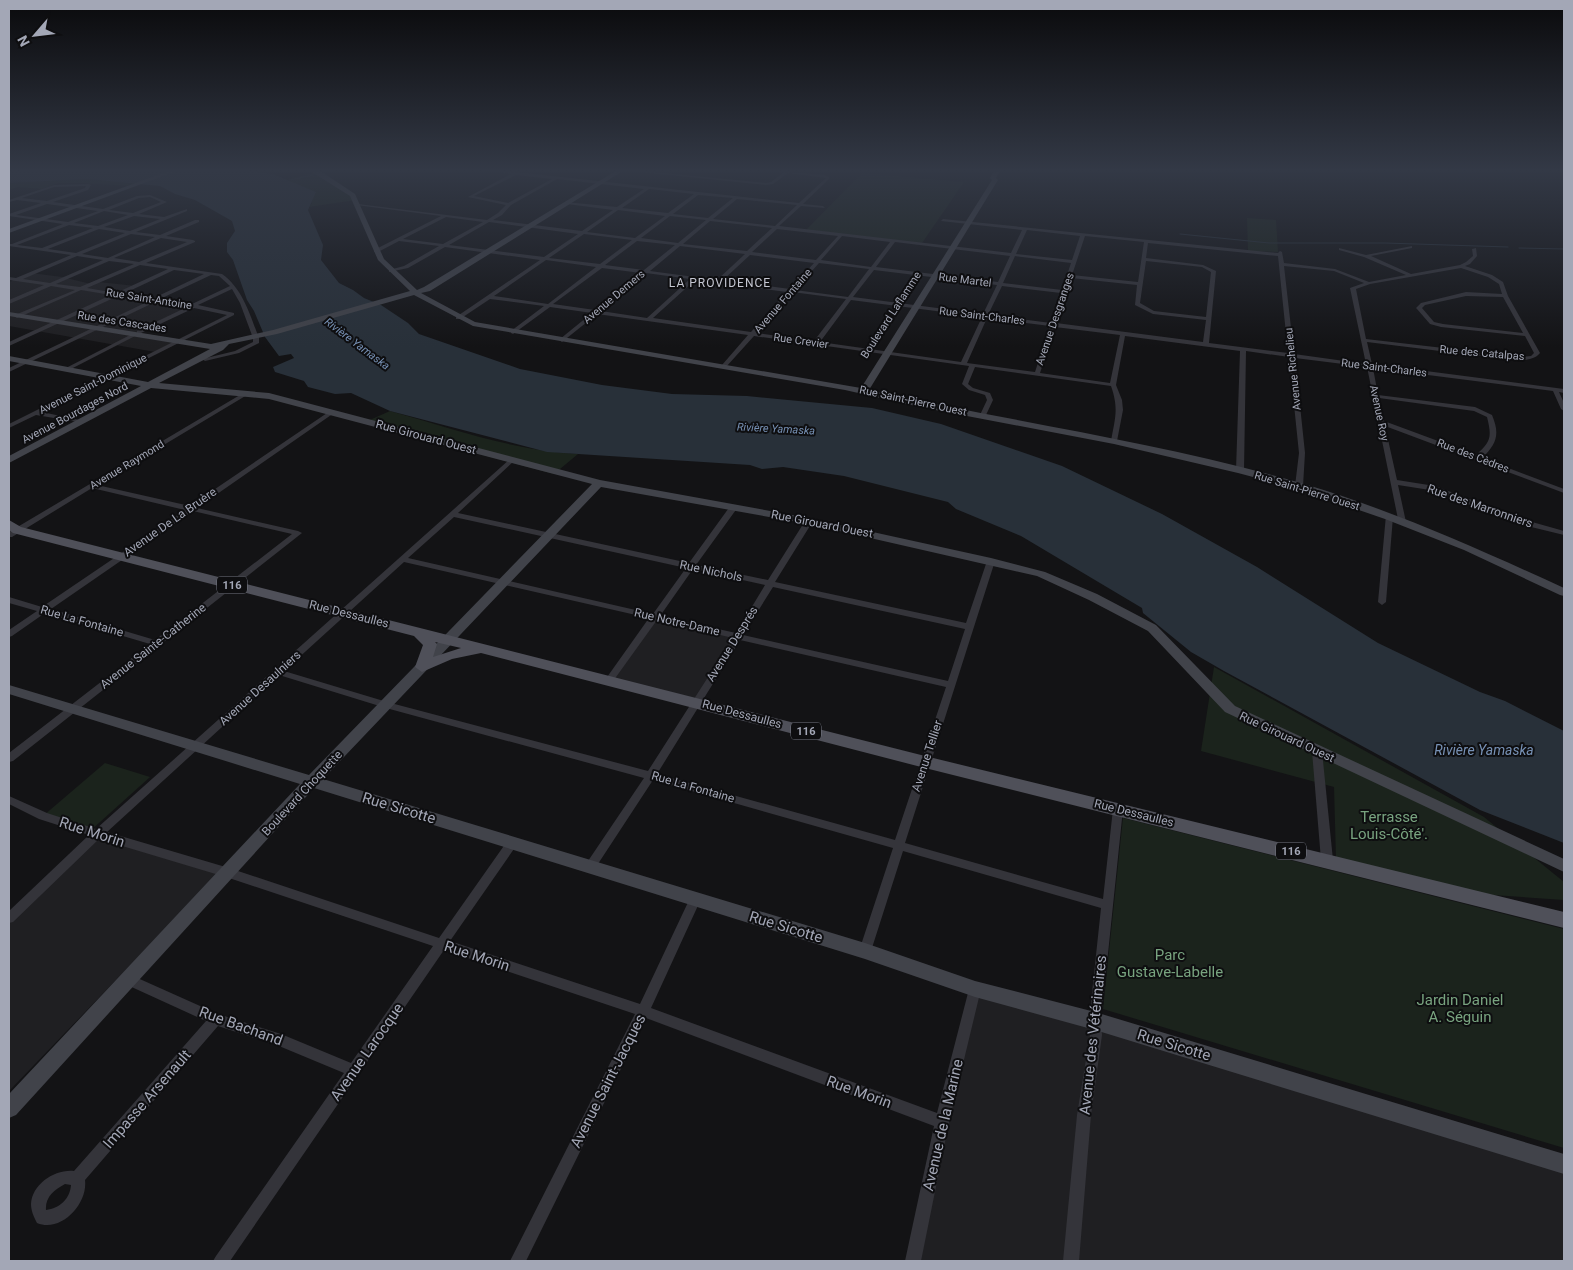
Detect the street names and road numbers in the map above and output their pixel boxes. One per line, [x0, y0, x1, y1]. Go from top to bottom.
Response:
street label: Avenue Fontaine [751, 266, 815, 336]
street label: Avenue Demers [580, 267, 648, 327]
street label: Boulevard Laflamme [858, 269, 924, 361]
street label: Rue Martel [938, 270, 992, 290]
street label: Avenue Desgranges [1033, 271, 1077, 367]
street label: Rue Saint-Antoine [105, 286, 193, 312]
street label: Rue Saint-Charles [938, 304, 1026, 328]
street label: Rue des Cascades [76, 309, 168, 336]
street label: Avenue Richelieu [1282, 327, 1304, 411]
street label: Rue Crevier [773, 331, 830, 351]
street label: Rue des Catalpas [1439, 343, 1525, 363]
street label: Avenue Saint-Dominique [37, 351, 149, 417]
street label: Rue Saint-Charles [1340, 356, 1428, 380]
street label: Avenue Bourdages Nord [20, 380, 130, 446]
street label: Rue Saint-Pierre Ouest [858, 383, 968, 419]
street label: Avenue Roy [1367, 384, 1391, 443]
street label: Rue Girouard Ouest [374, 417, 478, 457]
street label: Rue des Cèdres [1435, 436, 1511, 476]
street label: Avenue Raymond [87, 438, 167, 492]
street label: Rue Saint-Pierre Ouest [1253, 469, 1362, 513]
street label: Rue des Marronniers [1426, 481, 1534, 531]
street label: Avenue De La Bruère [121, 485, 219, 559]
street label: Rue Girouard Ouest [770, 507, 874, 541]
street label: Rue Nichols [678, 558, 744, 584]
road number: 116 [217, 576, 247, 594]
street label: Rue Dessaulles [308, 597, 390, 631]
street label: Avenue Sainte-Catherine [97, 600, 209, 692]
street label: Rue La Fontaine [39, 602, 125, 640]
street label: Avenue Després [703, 604, 761, 684]
street label: Rue Notre-Dame [633, 605, 721, 639]
street label: Avenue Desaulniers [216, 648, 304, 728]
street label: Rue Dessaulles [701, 697, 783, 731]
street label: Rue Girouard Ouest [1237, 709, 1337, 765]
street label: Avenue Tellier [909, 719, 945, 793]
road number: 116 [791, 722, 821, 739]
street label: Boulevard Choquette [259, 747, 345, 839]
street label: Rue La Fontaine [650, 768, 736, 806]
street label: Rue Sicotte [360, 788, 438, 828]
street label: Rue Dessaulles [1093, 796, 1175, 830]
street label: Rue Morin [57, 813, 127, 851]
road number: 116 [1276, 842, 1306, 859]
street label: Rue Sicotte [747, 907, 825, 947]
street label: Rue Morin [442, 937, 512, 975]
street label: Avenue des Vétérinaires [1076, 954, 1110, 1116]
street label: Avenue Larocque [327, 1000, 407, 1104]
street label: Rue Bachand [197, 1003, 285, 1049]
street label: Avenue Saint-Jacques [566, 1011, 650, 1151]
street label: Rue Sicotte [1135, 1025, 1213, 1065]
street label: Impasse Arsenault [99, 1046, 195, 1152]
street label: Avenue de la Marine [919, 1057, 967, 1193]
street label: Rue Morin [824, 1072, 894, 1112]

